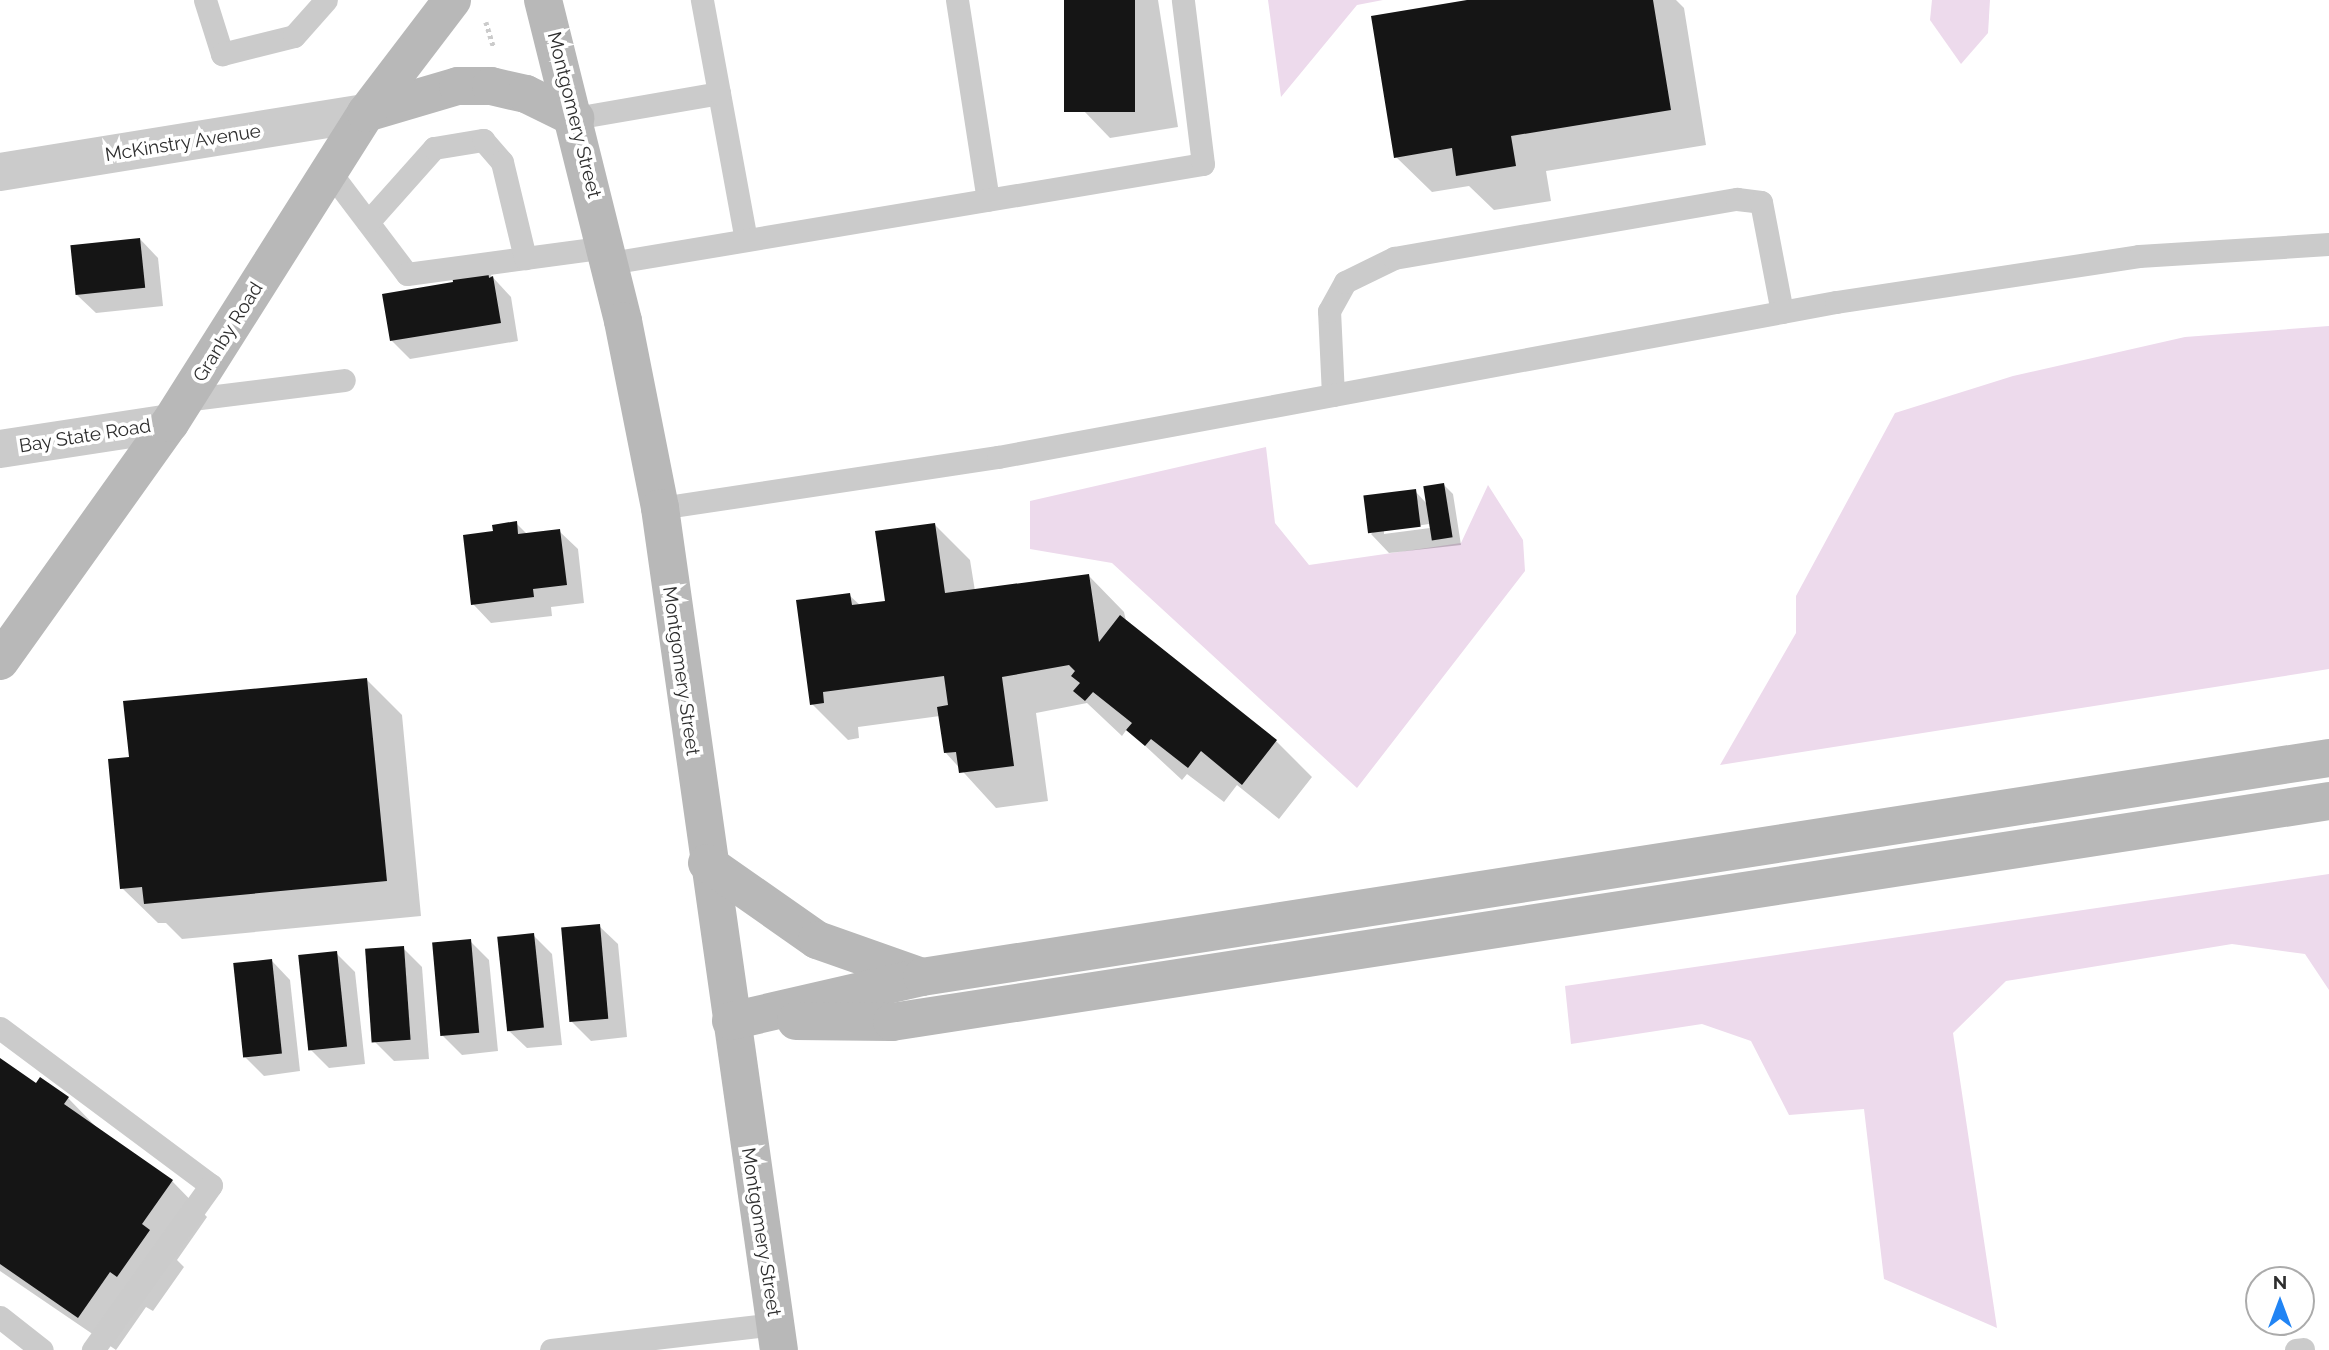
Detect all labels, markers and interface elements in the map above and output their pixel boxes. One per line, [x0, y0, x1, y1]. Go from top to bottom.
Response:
street label: Montgomery Street [542, 29, 606, 201]
street label: McKinstry Avenue [103, 119, 263, 167]
street label: Granby Road [188, 278, 268, 386]
street label: Bay State Road [17, 414, 153, 458]
street label: Montgomery Street [658, 585, 704, 757]
street label: Montgomery Street [736, 1146, 786, 1318]
north arrow [2245, 1266, 2315, 1336]
text: N [2273, 1271, 2287, 1293]

